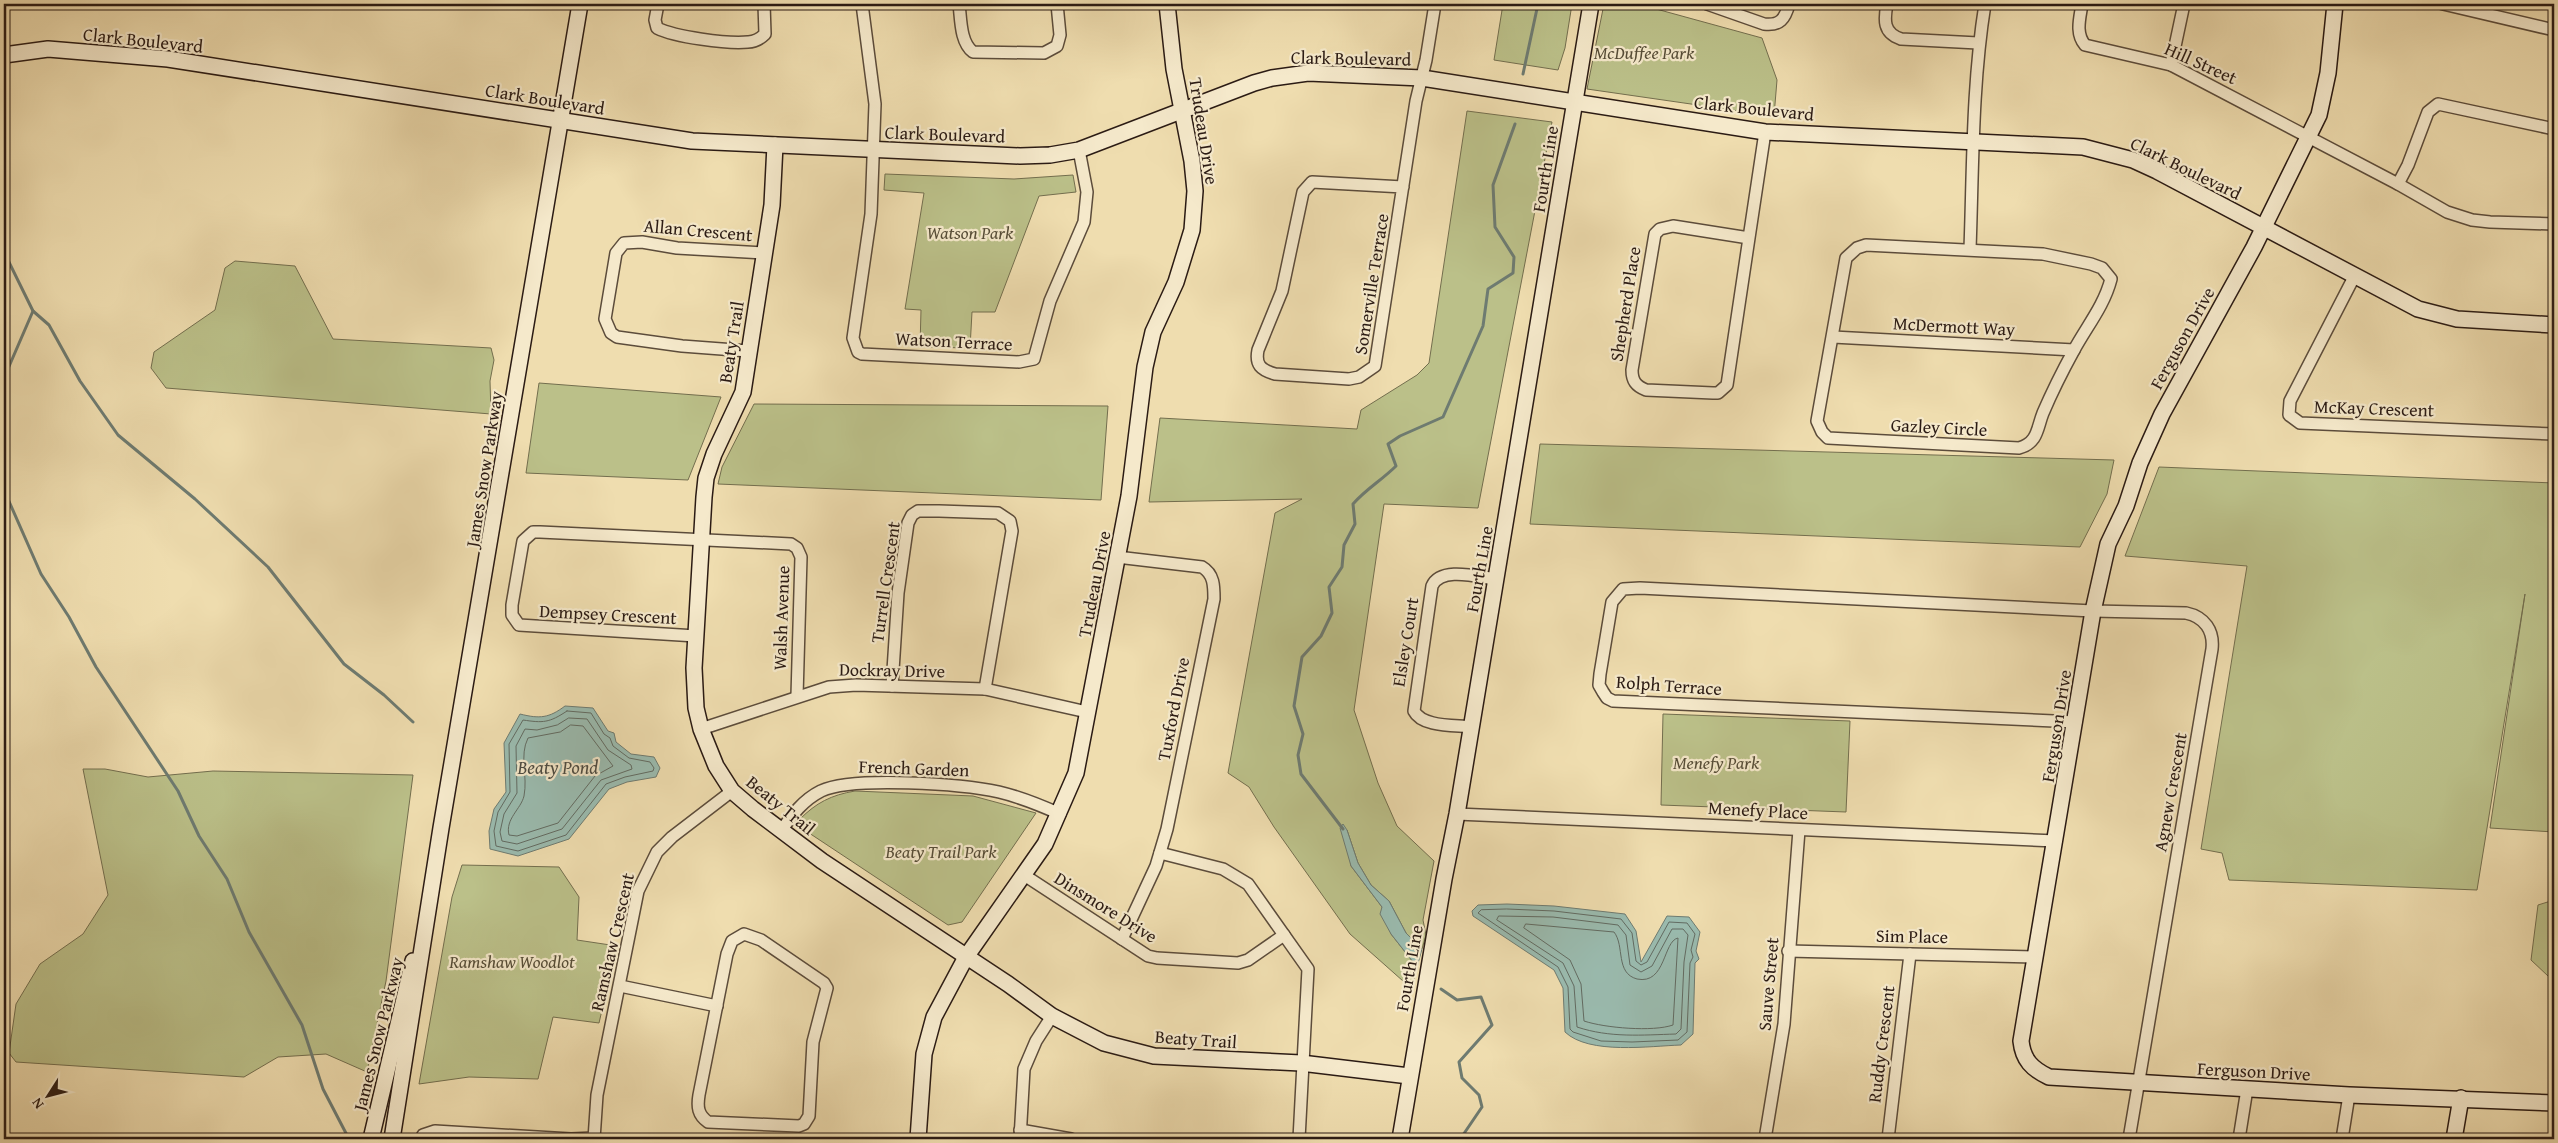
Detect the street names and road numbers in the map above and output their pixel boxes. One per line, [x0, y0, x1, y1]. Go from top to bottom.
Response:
street label: Clark Boulevard [82, 20, 205, 60]
street label: Hill Street [2161, 35, 2242, 91]
street label: Clark Boulevard [1291, 43, 1412, 73]
street label: Clark Boulevard [483, 76, 607, 122]
street label: Trudeau Drive [1182, 76, 1226, 186]
street label: Clark Boulevard [1693, 88, 1816, 128]
street label: Clark Boulevard [884, 118, 1006, 150]
street label: Fourth Line [1525, 124, 1565, 214]
street label: Clark Boulevard [2126, 129, 2246, 207]
street label: Allan Crescent [643, 212, 754, 248]
street label: Somerville Terrace [1347, 212, 1395, 356]
street label: Shepherd Place [1603, 245, 1647, 363]
street label: Ferguson Drive [2143, 282, 2221, 394]
street label: Beaty Trail [711, 299, 751, 385]
street label: McDermott Way [1892, 309, 2016, 343]
street label: Watson Terrace [895, 324, 1013, 358]
street label: James Snow Parkway [458, 389, 510, 551]
street label: McKay Crescent [2313, 392, 2435, 424]
street label: Gazley Circle [1890, 411, 1988, 443]
street label: Turrell Crescent [863, 519, 907, 644]
street label: Fourth Line [1458, 524, 1500, 614]
street label: Trudeau Drive [1070, 528, 1118, 640]
street label: Walsh Avenue [766, 565, 796, 671]
street label: Elsley Court [1385, 595, 1425, 689]
street label: Dempsey Crescent [539, 597, 678, 631]
street label: Tuxford Drive [1150, 655, 1196, 763]
street label: Dockray Drive [839, 656, 945, 684]
street label: Rolph Terrace [1615, 668, 1723, 702]
street label: Ferguson Drive [2034, 668, 2078, 784]
street label: Agnew Crescent [2146, 730, 2194, 854]
street label: French Garden [858, 753, 970, 783]
street label: Beaty Trail [740, 769, 822, 841]
street label: Menefy Place [1707, 794, 1809, 826]
street label: Dinsmore Drive [1049, 865, 1163, 949]
street label: Ramshaw Crescent [583, 870, 641, 1014]
street label: Sim Place [1876, 922, 1948, 950]
street label: Fourth Line [1388, 923, 1430, 1013]
street label: Sauve Street [1750, 936, 1786, 1032]
street label: James Snow Parkway [345, 954, 410, 1116]
street label: Ruddy Crescent [1860, 983, 1902, 1104]
street label: Beaty Trail [1154, 1023, 1238, 1055]
street label: Ferguson Drive [2197, 1055, 2311, 1087]

